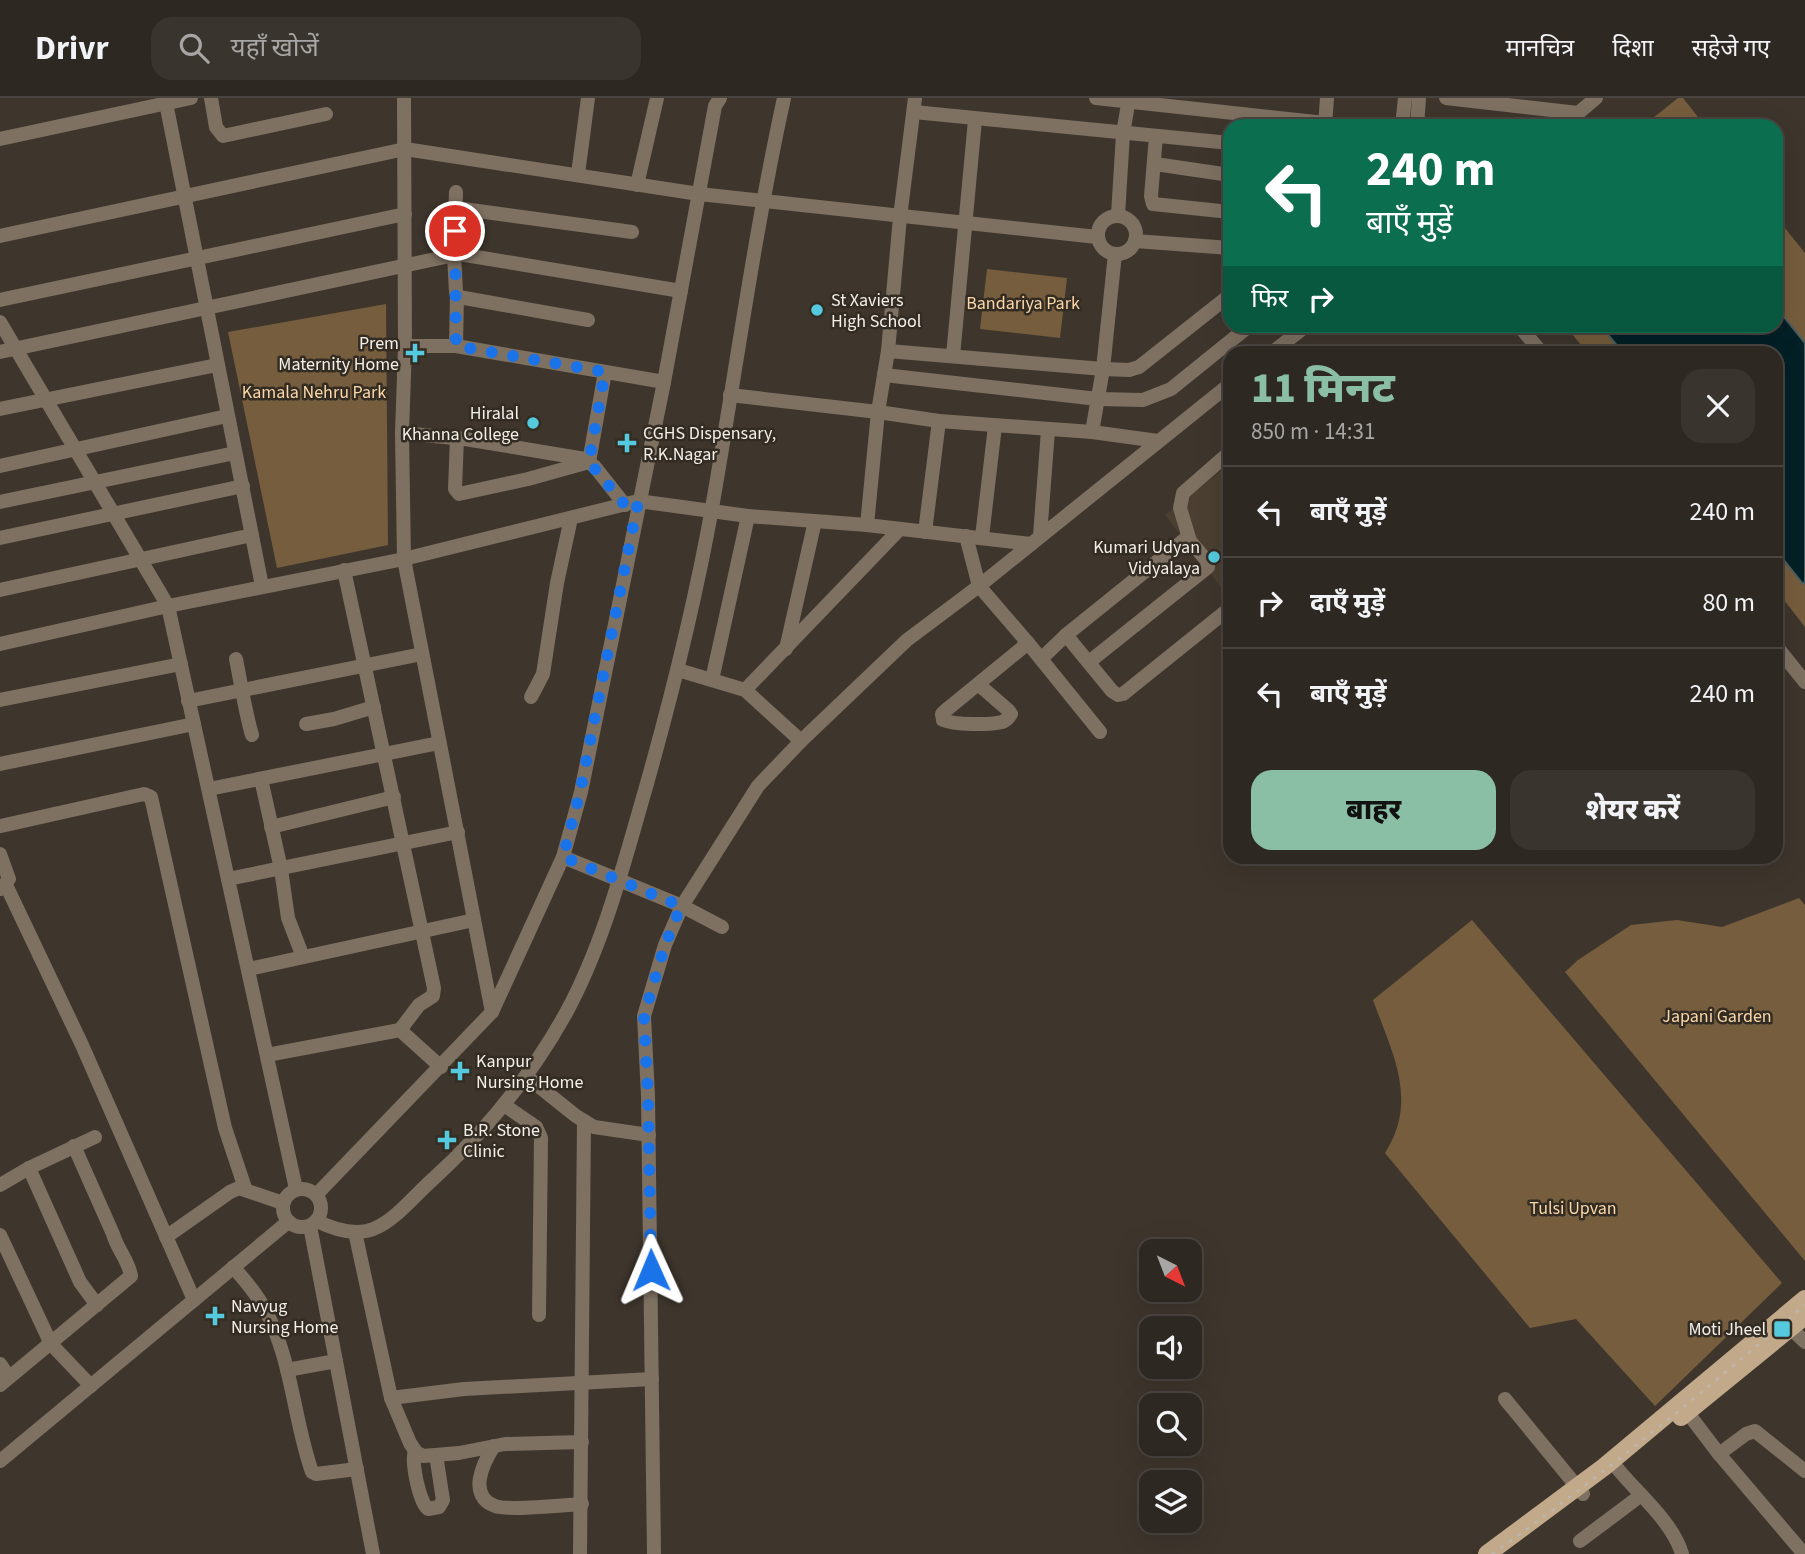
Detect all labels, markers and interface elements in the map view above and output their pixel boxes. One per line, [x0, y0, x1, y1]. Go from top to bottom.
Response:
search box [151, 17, 641, 80]
text: Drivr [35, 25, 109, 72]
icon: search [175, 29, 213, 67]
text: यहाँ खोजें [231, 29, 319, 66]
text: मानचित्र [1506, 31, 1574, 66]
text: दिशा [1612, 31, 1654, 66]
text: सहेजे गए [1692, 31, 1770, 66]
text: 240 m [1366, 135, 1495, 205]
icon: left [1251, 147, 1342, 238]
text: बाएँ मुड़ें [1366, 200, 1453, 246]
pin [425, 201, 485, 261]
icon: arrive [436, 212, 474, 250]
text: फिर [1251, 280, 1288, 317]
icon: right [1302, 280, 1340, 318]
place label: St Xaviers High School [831, 288, 921, 334]
park label: Bandariya Park [966, 291, 1080, 316]
marker: St Xaviers High School [809, 302, 825, 318]
place label: Prem Maternity Home [278, 331, 399, 377]
marker: Prem Maternity Home [405, 343, 425, 363]
text: 11 मिनट [1251, 359, 1395, 419]
button: close [1681, 369, 1755, 443]
park label: Kamala Nehru Park [242, 380, 386, 405]
place label: Hiralal Khanna College [402, 401, 519, 447]
marker: Hiralal Khanna College [525, 415, 541, 431]
text: 850 m · 14:31 [1251, 415, 1375, 448]
place label: CGHS Dispensary, R.K.Nagar [643, 421, 776, 467]
marker: CGHS Dispensary, R.K.Nagar [617, 433, 637, 453]
icon: left [1251, 493, 1289, 531]
text: बाएँ मुड़ें [1310, 493, 1387, 530]
text: 240 m [1689, 493, 1755, 530]
place label: Kumari Udyan Vidyalaya [1093, 535, 1200, 581]
marker: Kumari Udyan Vidyalaya [1206, 549, 1222, 565]
icon: right [1251, 584, 1289, 622]
text: दाएँ मुड़ें [1310, 584, 1385, 621]
text: 80 m [1702, 584, 1755, 621]
icon: left [1251, 675, 1289, 713]
text: बाएँ मुड़ें [1310, 675, 1387, 712]
text: 240 m [1689, 675, 1755, 712]
button: बाहर [1251, 770, 1496, 850]
button: शेयर करें [1510, 770, 1755, 850]
park label: Japani Garden [1662, 1004, 1772, 1029]
place label: Kanpur Nursing Home [476, 1049, 584, 1095]
marker: Kanpur Nursing Home [450, 1061, 470, 1081]
place label: B.R. Stone Clinic [463, 1118, 540, 1164]
marker: B.R. Stone Clinic [437, 1130, 457, 1150]
park label: Tulsi Upvan [1529, 1196, 1617, 1221]
position arrow [614, 1233, 688, 1307]
north arrow [1139, 1239, 1202, 1302]
map controls [1139, 1239, 1202, 1533]
place label: Navyug Nursing Home [231, 1294, 339, 1340]
marker: Navyug Nursing Home [205, 1306, 225, 1326]
button: sound [1139, 1316, 1202, 1379]
place label: Moti Jheel [1688, 1317, 1766, 1342]
marker: Moti Jheel [1772, 1319, 1792, 1339]
button: search [1139, 1393, 1202, 1456]
button: layers [1139, 1470, 1202, 1533]

